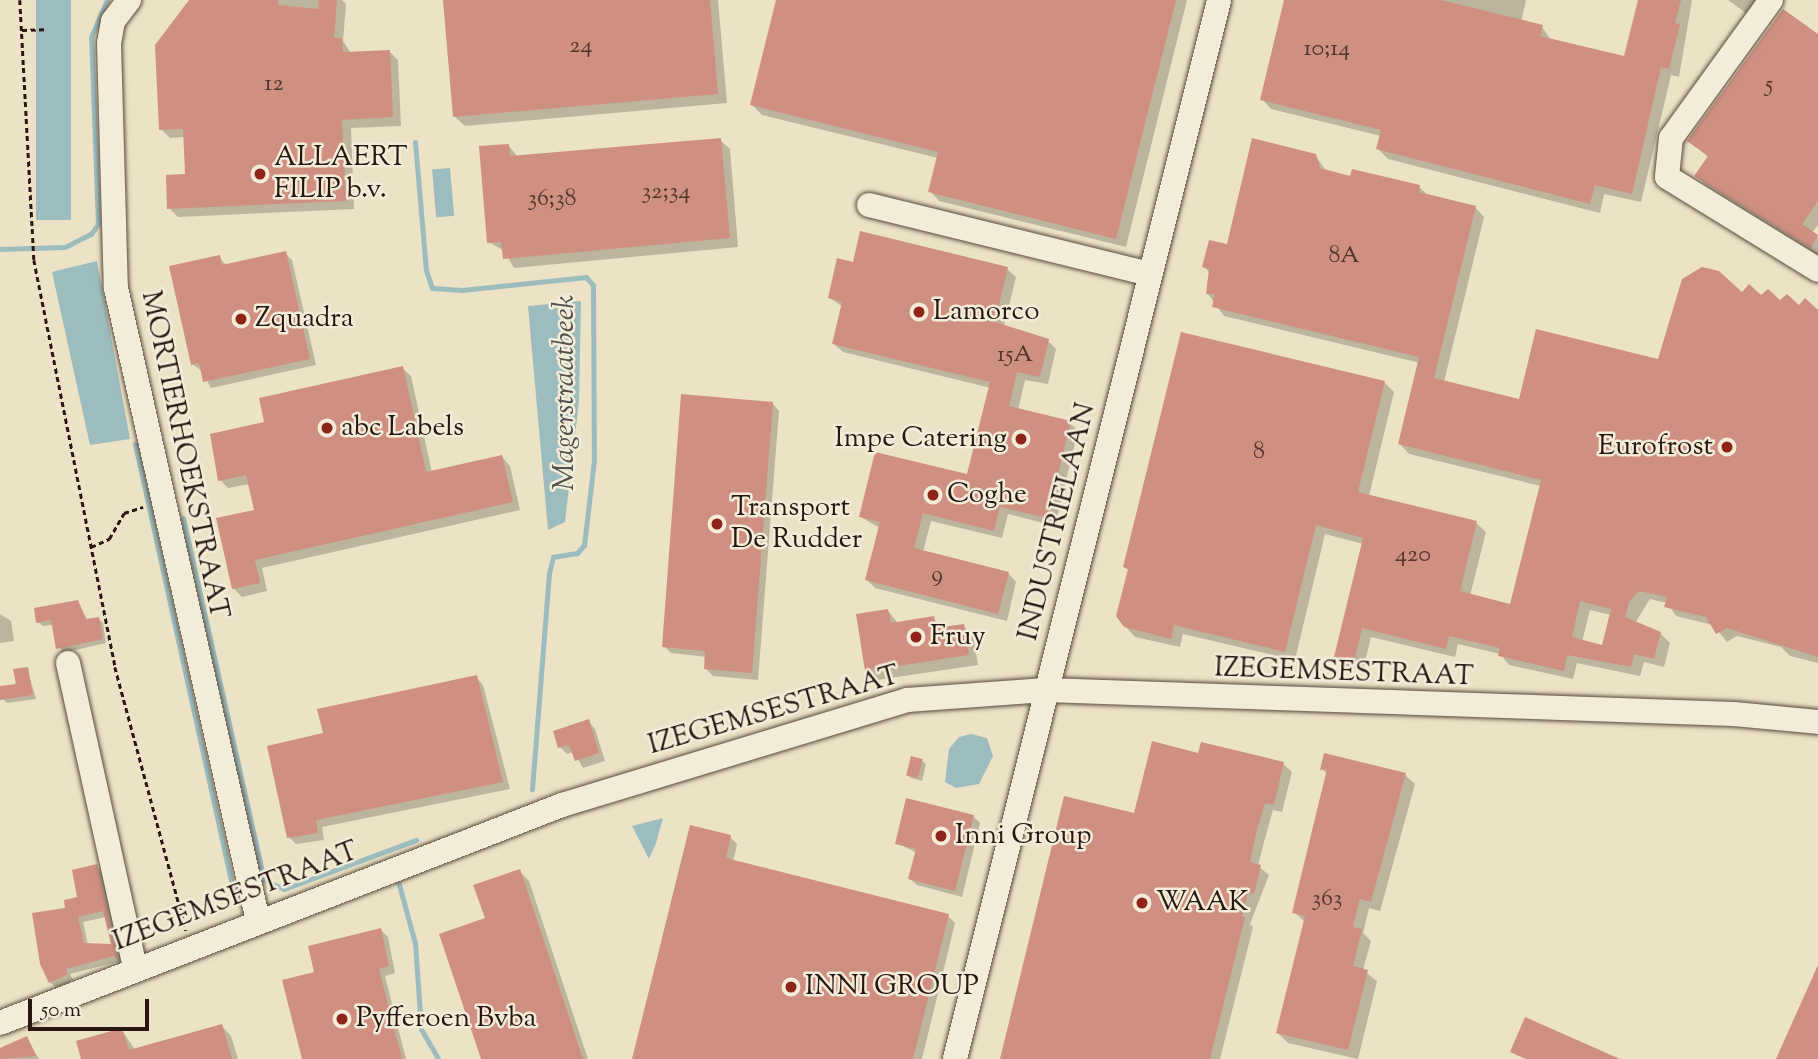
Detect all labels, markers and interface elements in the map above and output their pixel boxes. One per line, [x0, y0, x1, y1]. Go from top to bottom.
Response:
house number: 24 [569, 33, 593, 61]
house number: 10;14 [1304, 36, 1350, 64]
house number: 12 [264, 71, 284, 99]
house number: 5 [1765, 72, 1773, 100]
place label: ALLAERT FILIP b.v. [274, 141, 407, 207]
marker: ALLAERT FILIP b.v. [252, 166, 268, 182]
house number: 32;34 [641, 179, 691, 207]
house number: 36;38 [527, 186, 577, 214]
house number: 8A [1328, 243, 1360, 271]
street label: MORTIERHOEKSTRAAT [133, 288, 235, 622]
water label: Magerstraatbeek [548, 295, 584, 491]
place label: Lamorco [933, 295, 1039, 329]
place label: Zquadra [255, 302, 354, 336]
marker: Lamorco [911, 304, 927, 320]
marker: Zquadra [233, 311, 249, 327]
house number: 15A [997, 342, 1033, 370]
street label: INDUSTRIELAAN [1012, 400, 1104, 644]
place label: abc Labels [341, 411, 464, 445]
marker: abc Labels [319, 420, 335, 436]
place label: Impe Catering [835, 422, 1007, 456]
place label: Eurofrost [1598, 430, 1713, 464]
marker: Impe Catering [1013, 431, 1029, 447]
house number: 8 [1253, 439, 1265, 467]
marker: Eurofrost [1719, 439, 1735, 455]
place label: Coghe [947, 478, 1027, 512]
marker: Coghe [925, 487, 941, 503]
place label: Transport De Rudder [731, 491, 862, 557]
marker: Transport De Rudder [709, 516, 725, 532]
house number: 420 [1395, 542, 1431, 570]
house number: 9 [931, 562, 943, 590]
place label: Fruy [930, 620, 986, 654]
marker: Fruy [908, 629, 924, 645]
street label: IZEGEMSESTRAAT [1214, 652, 1474, 694]
street label: IZEGEMSESTRAAT [645, 659, 903, 763]
place label: Inni Group [955, 819, 1092, 853]
marker: Inni Group [933, 828, 949, 844]
street label: IZEGEMSESTRAAT [109, 835, 363, 959]
place label: WAAK [1156, 886, 1249, 920]
house number: 363 [1311, 886, 1343, 914]
marker: WAAK [1134, 895, 1150, 911]
place label: INNI GROUP [805, 970, 979, 1004]
marker: INNI GROUP [783, 979, 799, 995]
scale bar [32, 986, 152, 1030]
text: 50 m [41, 996, 81, 1026]
place label: Pyfferoen Bvba [356, 1002, 536, 1036]
marker: Pyfferoen Bvba [334, 1011, 350, 1027]

